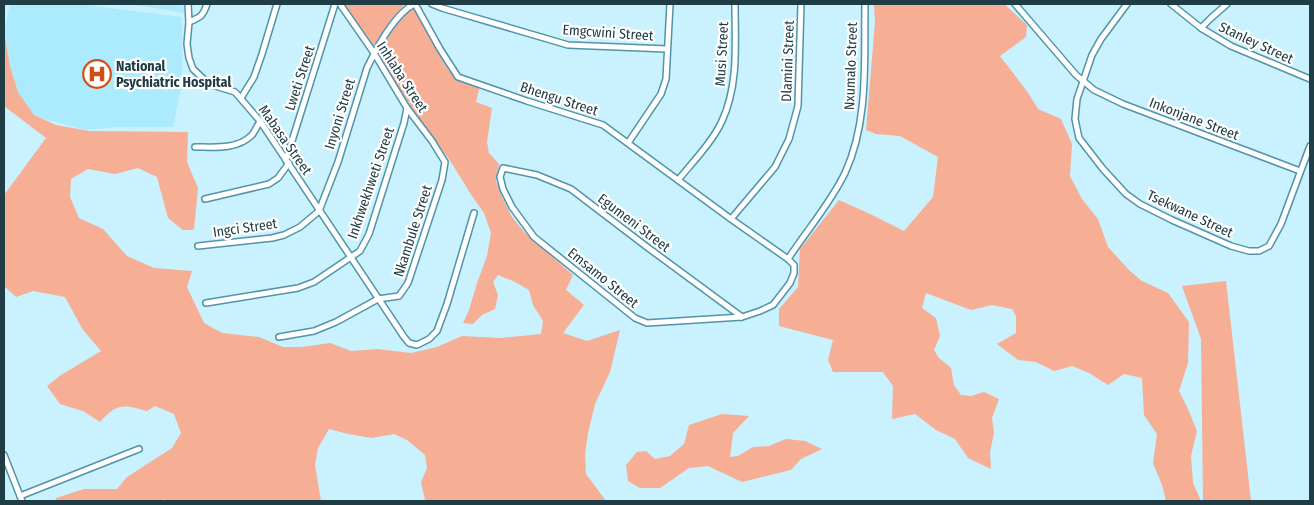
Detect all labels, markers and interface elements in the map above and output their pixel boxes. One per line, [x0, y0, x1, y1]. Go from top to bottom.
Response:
street label: Stanley Street [1216, 18, 1296, 68]
street label: Dlamini Street [778, 20, 798, 102]
street label: Emgcwini Street [562, 21, 654, 45]
street label: Musi Street [712, 21, 732, 87]
street label: Nxumalo Street [841, 21, 861, 110]
street label: Inhlaba Street [373, 38, 431, 116]
street label: Lweti Street [281, 43, 319, 113]
place label: National Psychiatric Hospital [116, 58, 231, 91]
hospital icon: National Psychiatric Hospital [82, 59, 112, 89]
street label: Inyoni Street [321, 76, 359, 151]
street label: Bhengu Street [518, 78, 600, 120]
street label: Inkonjane Street [1147, 94, 1242, 144]
street label: Mabasa Street [255, 102, 316, 179]
street label: Inkhwekhweti Street [344, 125, 398, 241]
street label: Nkambule Street [390, 183, 436, 279]
street label: Tsekwane Street [1144, 187, 1236, 242]
street label: Egumeni Street [594, 190, 674, 256]
street label: Ingci Street [212, 215, 279, 241]
street label: Emsamo Street [564, 244, 642, 312]

